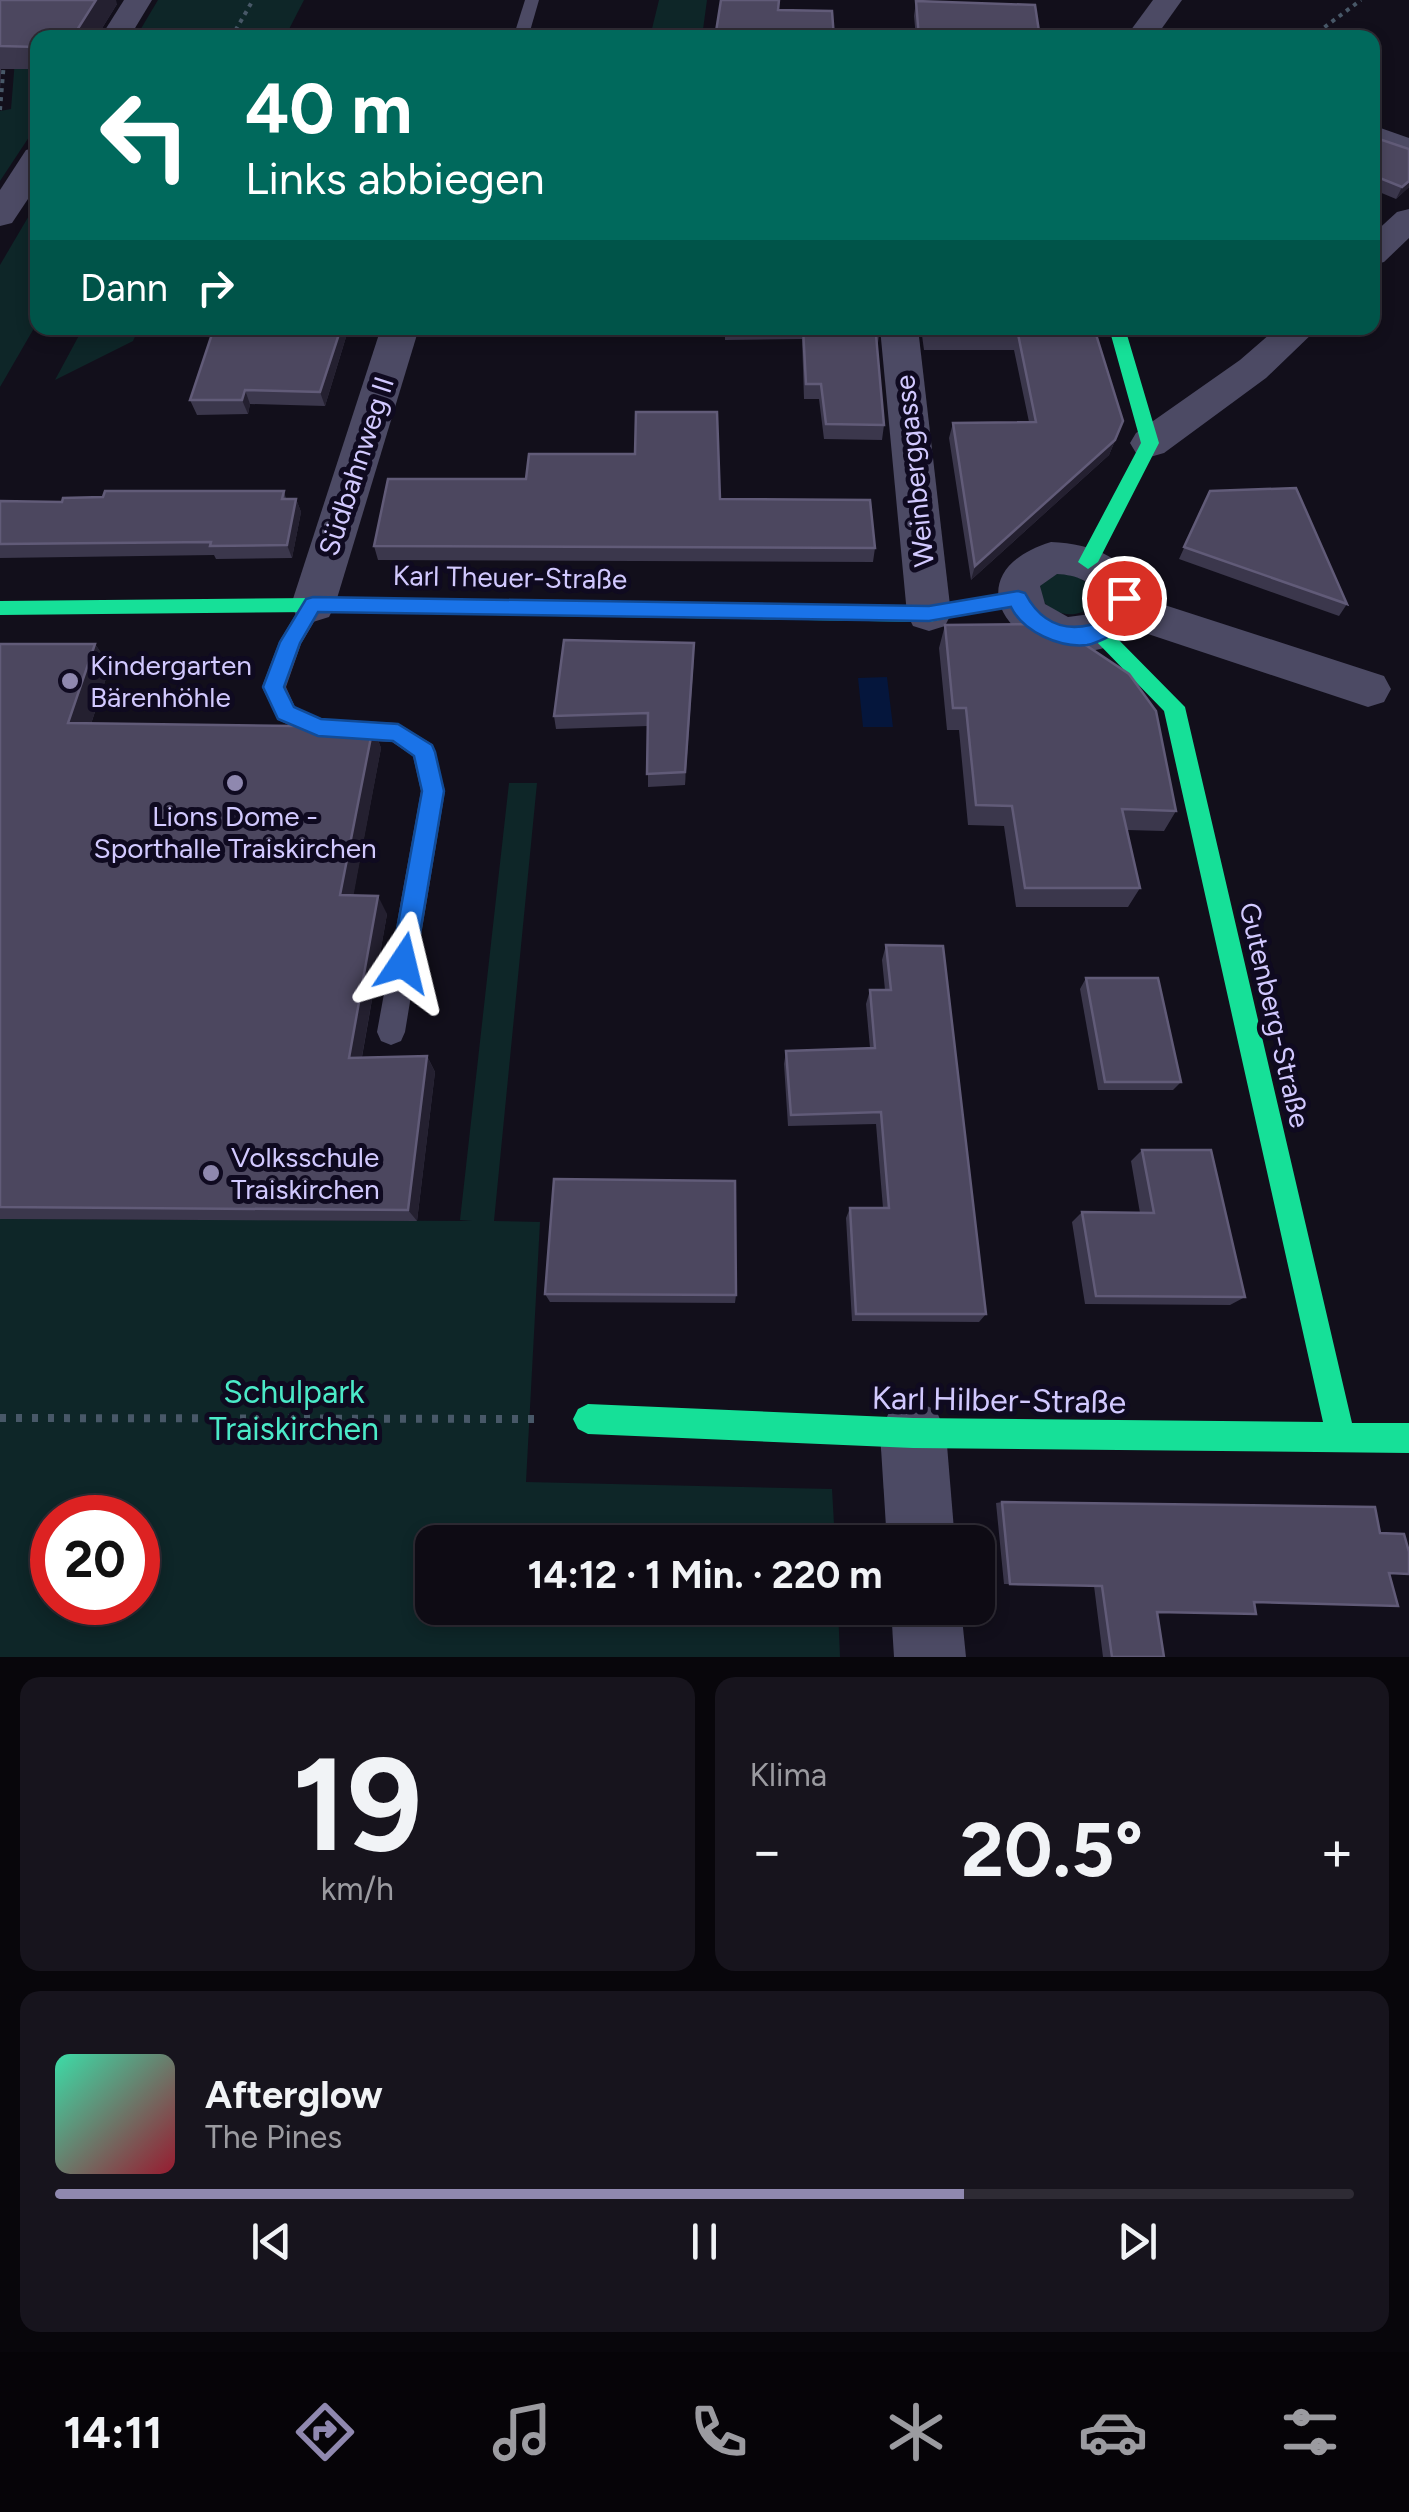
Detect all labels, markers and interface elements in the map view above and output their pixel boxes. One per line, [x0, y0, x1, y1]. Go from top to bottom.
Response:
text: 40 m [245, 66, 412, 151]
icon: left [80, 70, 210, 200]
text: Links abbiegen [245, 151, 545, 205]
icon: right [188, 260, 243, 315]
text: Dann [80, 265, 168, 311]
street label: Südbahnweg II [311, 372, 401, 560]
street label: Weinberggasse [887, 373, 941, 569]
pin [1082, 556, 1167, 641]
street label: Karl Theuer-Straße [392, 558, 628, 596]
icon: arrive [1097, 571, 1152, 626]
place label: Kindergarten Bärenhöhle [90, 648, 252, 714]
marker: Kindergarten Bärenhöhle [59, 670, 81, 692]
marker: Lions Dome - Sporthalle Traiskirchen [224, 772, 246, 794]
place label: Lions Dome - Sporthalle Traiskirchen [93, 799, 377, 865]
street label: Gutenberg-Straße [1233, 899, 1317, 1131]
position arrow [351, 911, 455, 1015]
place label: Volksschule Traiskirchen [231, 1140, 380, 1206]
marker: Volksschule Traiskirchen [200, 1162, 222, 1184]
park label: Schulpark Traiskirchen [209, 1373, 379, 1448]
street label: Karl Hilber-Straße [871, 1379, 1127, 1421]
speed limit sign: 20 [30, 1495, 160, 1625]
text: 14:12 · 1 Min. · 220 m [528, 1552, 882, 1598]
text: 19 [292, 1727, 422, 1883]
text: Klima [750, 1756, 827, 1794]
text: 20.5° [960, 1805, 1143, 1895]
text: − [750, 1818, 784, 1884]
text: + [1320, 1818, 1354, 1884]
text: km/h [321, 1870, 394, 1908]
text: Afterglow [205, 2072, 383, 2118]
text: The Pines [205, 2118, 342, 2156]
icon: previous [244, 2214, 299, 2269]
icon: pause [677, 2214, 732, 2269]
icon: next [1110, 2214, 1165, 2269]
icon: directions [290, 2397, 360, 2467]
icon: music [487, 2397, 557, 2467]
icon: phone [684, 2397, 754, 2467]
icon: climate [881, 2397, 951, 2467]
icon: car [1078, 2397, 1148, 2467]
icon: filters [1275, 2397, 1345, 2467]
text: 14:11 [64, 2405, 163, 2459]

